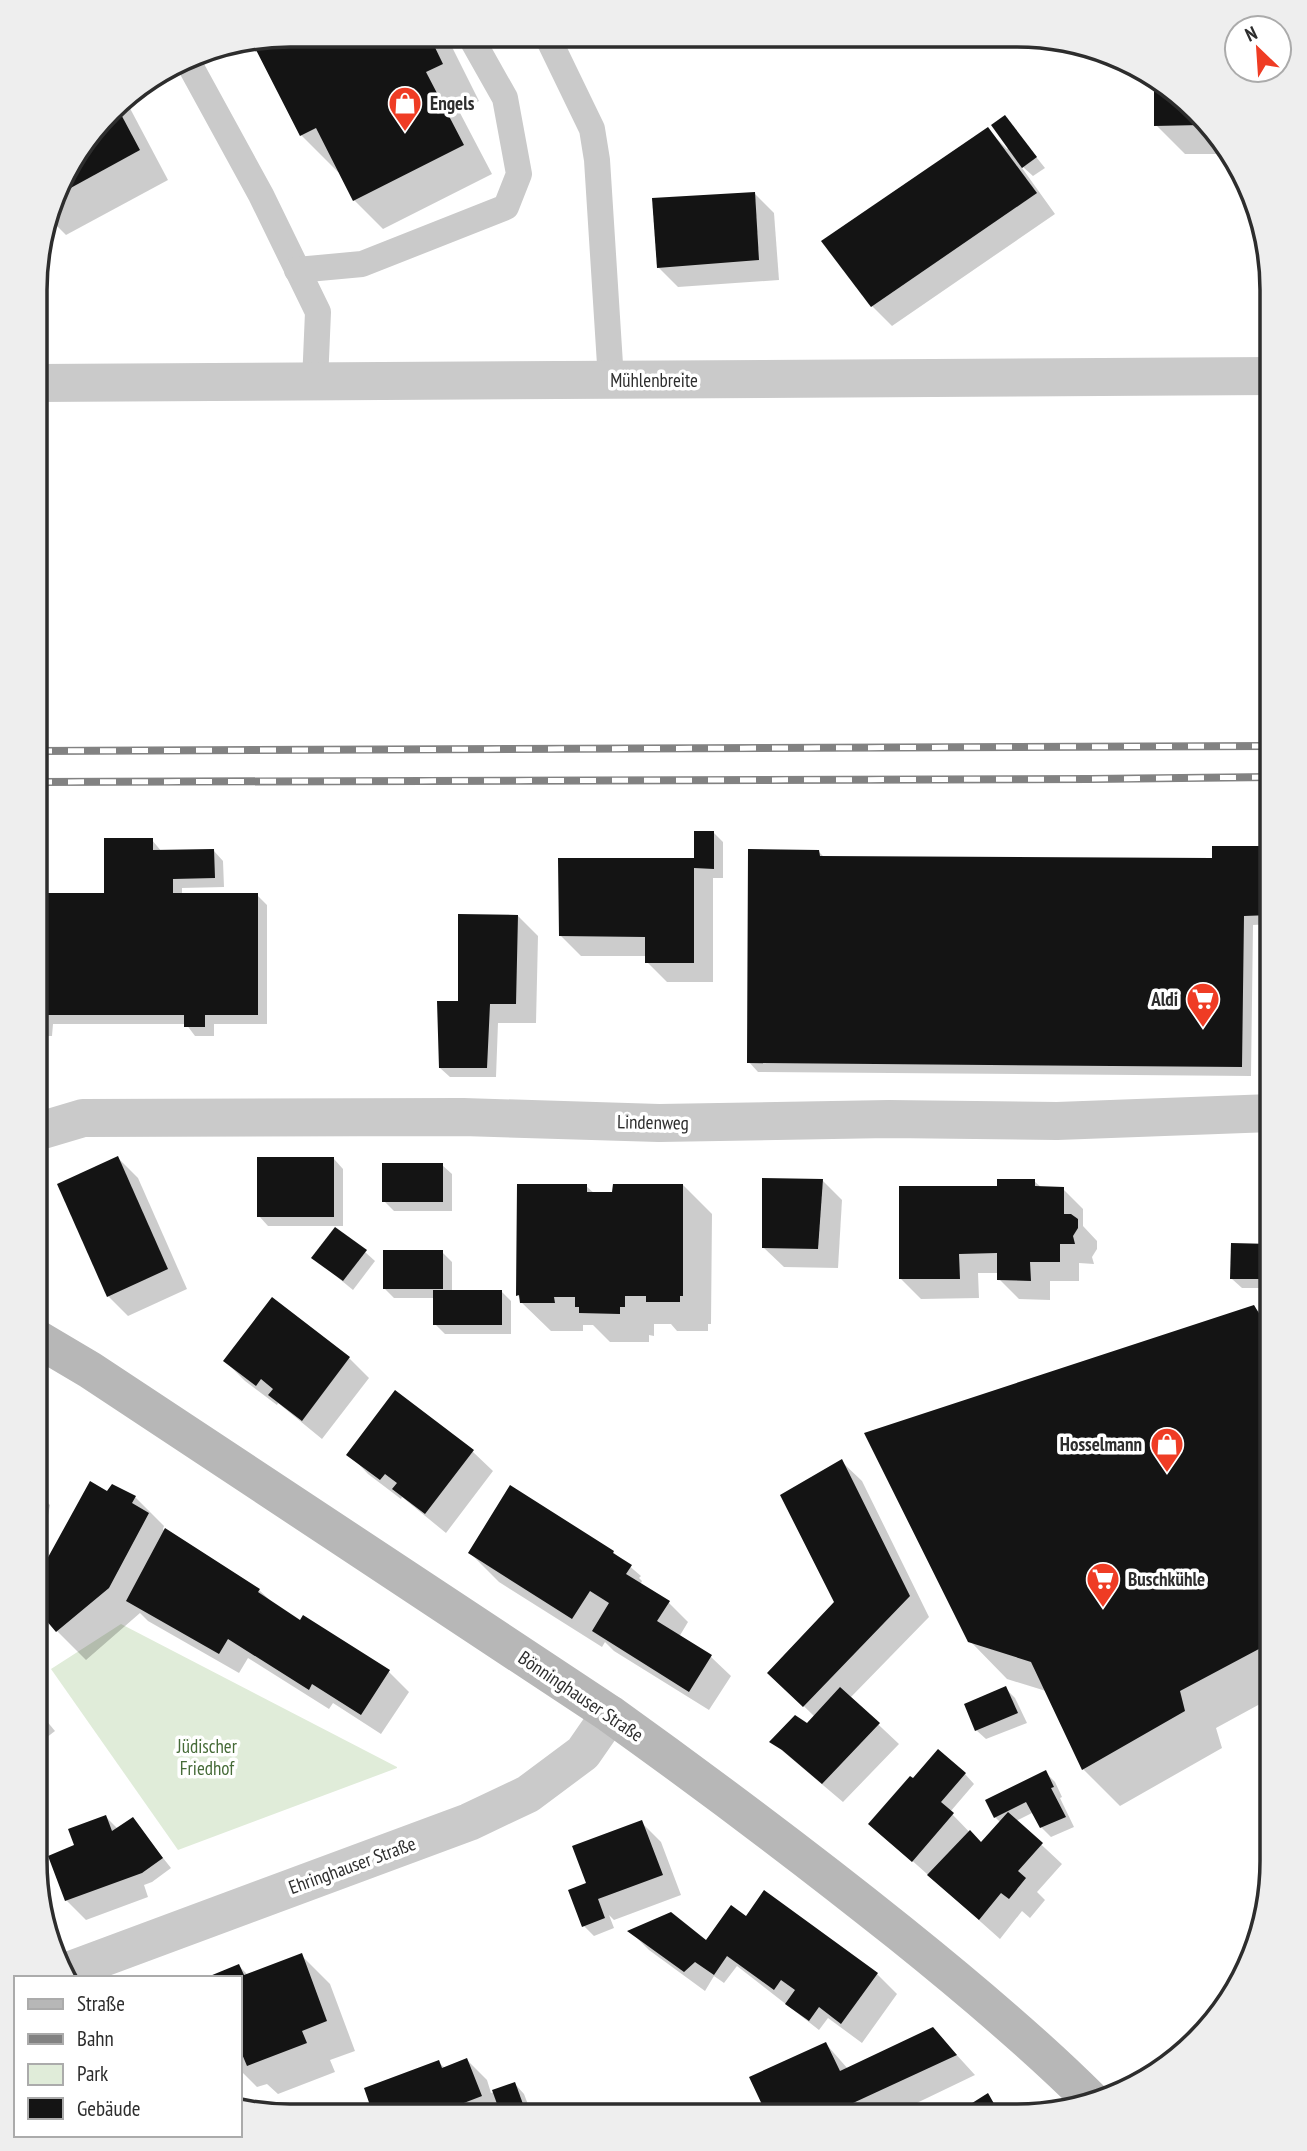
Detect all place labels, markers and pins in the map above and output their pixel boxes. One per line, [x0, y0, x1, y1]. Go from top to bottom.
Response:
shop icon: Engels [386, 84, 424, 133]
place label: Engels [430, 91, 475, 115]
supermarket icon: Aldi [1184, 980, 1222, 1029]
place label: Aldi [1150, 987, 1178, 1011]
shop icon: Hosselmann [1148, 1425, 1186, 1474]
place label: Hosselmann [1060, 1432, 1142, 1456]
supermarket icon: Buschkühle [1084, 1560, 1122, 1609]
place label: Buschkühle [1128, 1567, 1205, 1591]

